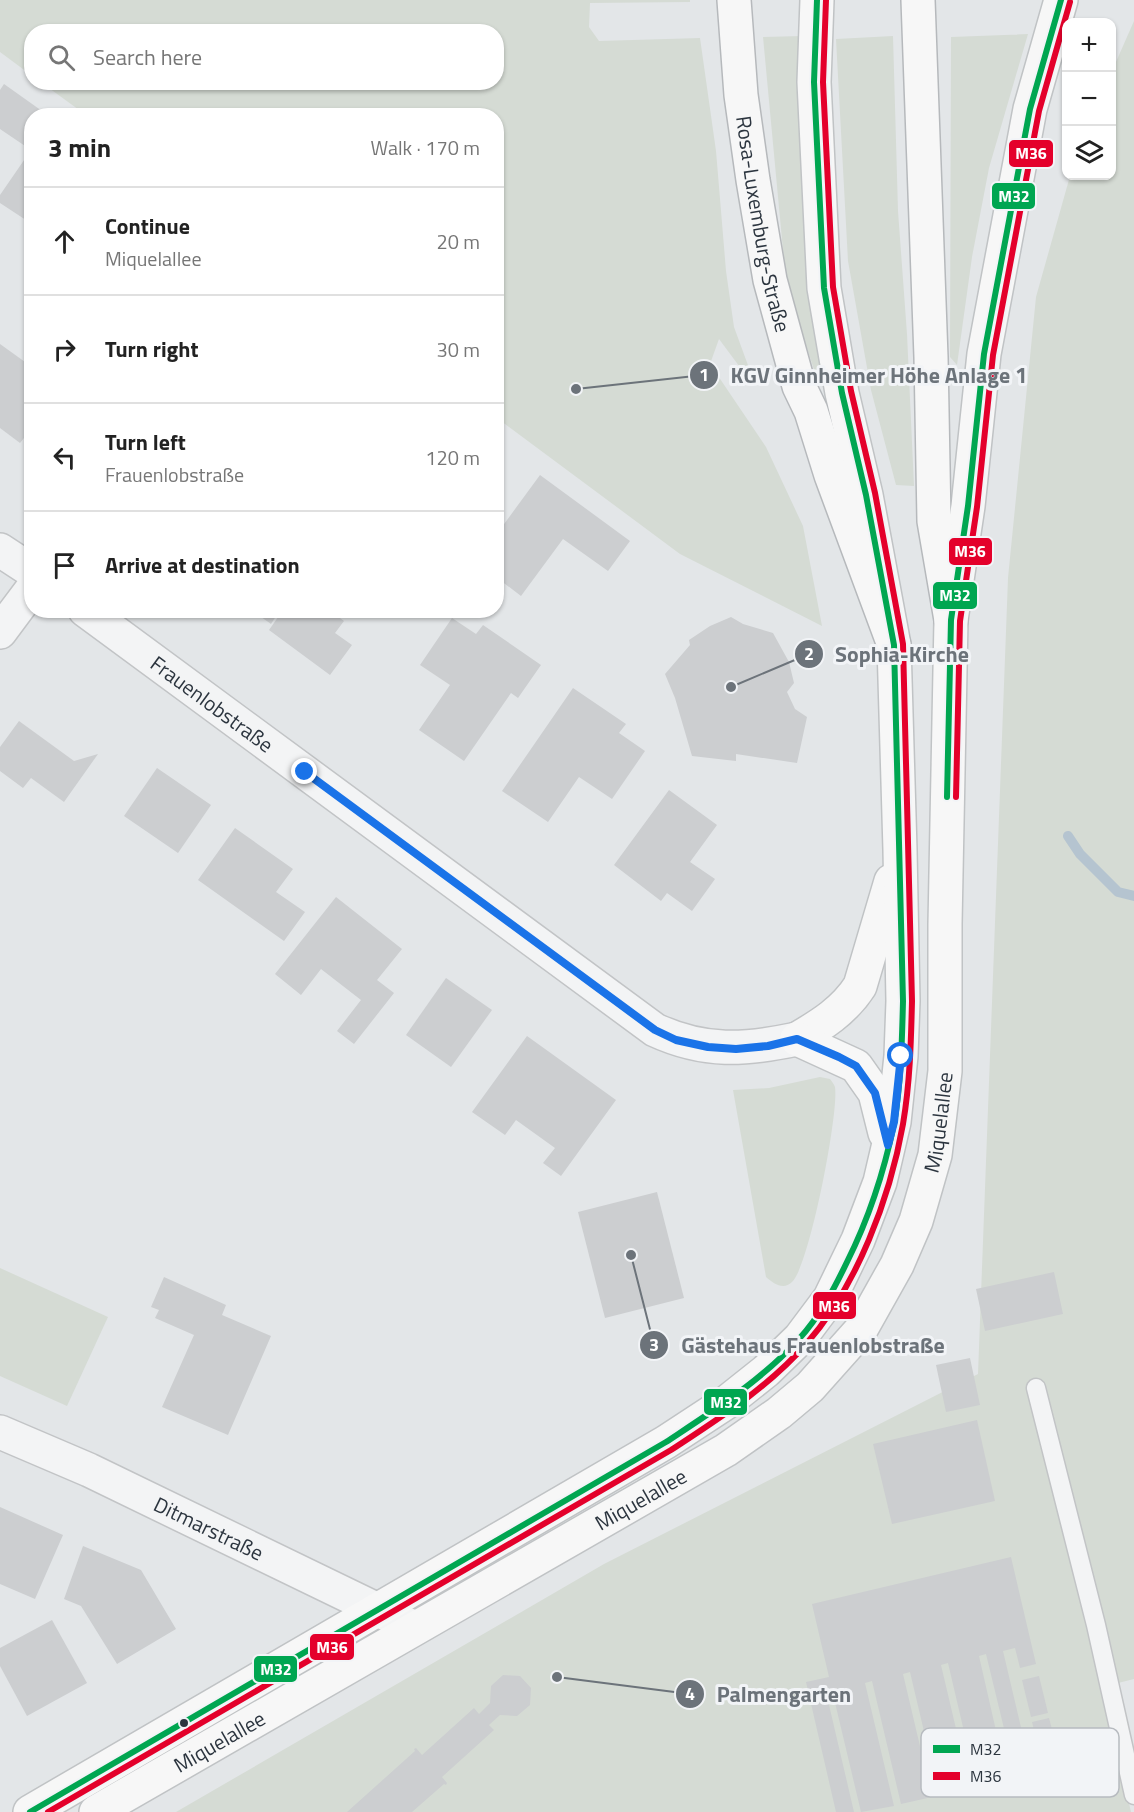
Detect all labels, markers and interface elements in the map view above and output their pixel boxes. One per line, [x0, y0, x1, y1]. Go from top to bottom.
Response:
map controls [1062, 18, 1116, 180]
button: + [1062, 18, 1116, 72]
search box [24, 24, 504, 90]
text: Search here [93, 40, 202, 74]
icon: search [45, 41, 78, 74]
button: − [1062, 72, 1116, 126]
street label: Rosa-Luxemburg-Straße [728, 114, 799, 336]
button: layers [1062, 126, 1116, 180]
text: 3 min [48, 128, 111, 167]
text: Walk · 170 m [371, 132, 480, 163]
line badge: M36 [1008, 139, 1054, 168]
text: M36 [1015, 141, 1047, 165]
line badge: M32 [991, 182, 1036, 210]
text: M32 [998, 184, 1030, 208]
text: Continue [105, 209, 190, 243]
icon: ahead [48, 225, 81, 258]
text: 20 m [436, 226, 480, 257]
text: Miquelallee [105, 243, 202, 274]
text: Turn right [105, 332, 199, 366]
icon: right [48, 333, 81, 366]
text: 30 m [436, 334, 480, 365]
callout: KGV Ginnheimer Höhe Anlage 1 [689, 355, 1040, 395]
text: KGV Ginnheimer Höhe Anlage 1 [731, 358, 1027, 392]
text: 1 [699, 361, 709, 388]
text: Turn left [105, 425, 186, 459]
icon: left [48, 441, 81, 474]
text: 120 m [425, 442, 480, 473]
text: Frauenlobstraße [105, 459, 244, 490]
line badge: M36 [948, 537, 993, 566]
text: M36 [954, 539, 986, 563]
text: Arrive at destination [105, 548, 300, 582]
icon: arrive [48, 549, 81, 582]
line badge: M32 [932, 581, 978, 610]
text: M32 [939, 583, 971, 607]
callout: Sophia-Kirche [794, 634, 981, 674]
text: Sophia-Kirche [835, 637, 969, 671]
text: 2 [804, 640, 814, 667]
street label: Frauenlobstraße [144, 648, 280, 760]
route end [291, 758, 317, 784]
route start [887, 1042, 913, 1068]
street label: Miquelallee [915, 1070, 961, 1176]
line badge: M36 [812, 1291, 857, 1320]
text: M36 [818, 1294, 850, 1318]
callout: Gästehaus Frauenlobstraße [639, 1325, 956, 1365]
text: Gästehaus Frauenlobstraße [681, 1328, 945, 1362]
text: 3 [649, 1331, 659, 1358]
line badge: M32 [703, 1388, 748, 1416]
text: M32 [710, 1390, 742, 1414]
street label: Miquelallee [589, 1460, 692, 1538]
street label: Ditmarstraße [149, 1488, 269, 1568]
line badge: M36 [309, 1633, 355, 1661]
text: M36 [316, 1635, 348, 1659]
line badge: M32 [253, 1655, 298, 1683]
text: M32 [260, 1657, 292, 1681]
callout: Palmengarten [675, 1674, 863, 1714]
text: Palmengarten [717, 1677, 851, 1711]
text: 4 [685, 1680, 695, 1707]
street label: Miquelallee [167, 1702, 271, 1780]
unlabelled marker [178, 1717, 190, 1729]
legend [921, 1728, 1119, 1797]
text: M32 [970, 1737, 1001, 1761]
text: M36 [970, 1764, 1001, 1788]

